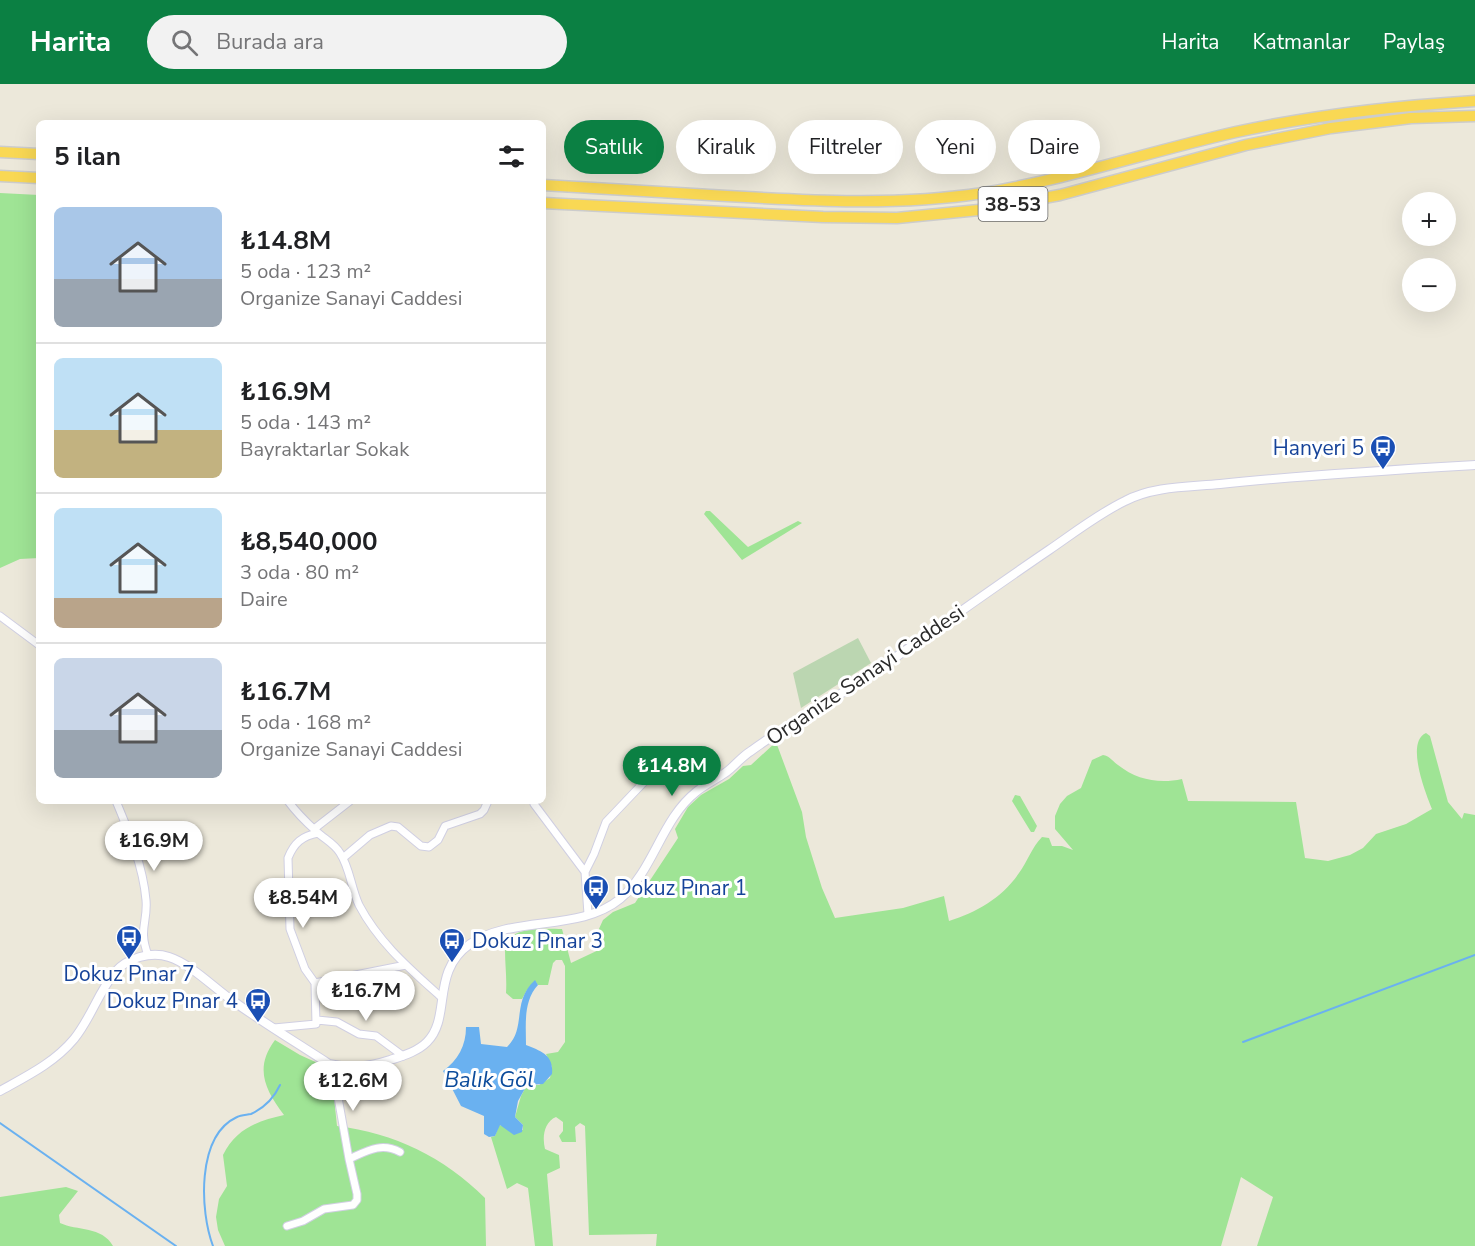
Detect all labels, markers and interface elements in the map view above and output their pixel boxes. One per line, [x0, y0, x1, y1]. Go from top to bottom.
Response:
search box [147, 15, 567, 69]
text: Harita [30, 23, 111, 61]
icon: search [168, 26, 201, 59]
text: Burada ara [216, 27, 324, 57]
text: Harita [1161, 28, 1219, 56]
text: Katmanlar [1252, 28, 1350, 56]
text: Paylaş [1383, 28, 1445, 56]
chip: Satılık [564, 120, 664, 174]
chip: Kiralık [676, 120, 776, 174]
chip: Filtreler [788, 120, 903, 174]
chip: Yeni [915, 120, 996, 174]
chip: Daire [1008, 120, 1100, 174]
text: 5 ilan [54, 139, 121, 174]
icon: filters [495, 140, 528, 173]
road number: 38-53 [978, 187, 1048, 221]
map controls [1402, 192, 1456, 312]
button: + [1402, 192, 1456, 246]
text: ₺14.8M [240, 223, 331, 258]
icon: home [102, 231, 174, 303]
text: 5 oda · 123 m² [240, 258, 371, 285]
button: − [1402, 258, 1456, 312]
text: Organize Sanayi Caddesi [240, 285, 462, 312]
text: ₺16.9M [240, 374, 331, 409]
icon: home [102, 382, 174, 454]
text: 5 oda · 143 m² [240, 409, 371, 436]
bus stop icon: Hanyeri 5 [1368, 433, 1398, 471]
place label: Hanyeri 5 [1273, 434, 1364, 462]
text: Bayraktarlar Sokak [240, 436, 409, 463]
text: ₺8,540,000 [240, 524, 378, 559]
icon: home [102, 532, 174, 604]
text: 3 oda · 80 m² [240, 559, 359, 586]
text: Daire [240, 586, 288, 613]
street label: Organize Sanayi Caddesi [760, 598, 970, 752]
text: ₺16.7M [240, 674, 331, 709]
icon: home [102, 682, 174, 754]
text: 5 oda · 168 m² [240, 709, 371, 736]
text: Organize Sanayi Caddesi [240, 736, 462, 763]
pin: ₺14.8M [623, 746, 721, 797]
text: ₺14.8M [637, 752, 707, 779]
pin: ₺16.9M [105, 821, 203, 872]
text: ₺16.9M [119, 827, 189, 854]
bus stop icon: Dokuz Pınar 1 [581, 873, 611, 911]
place label: Dokuz Pınar 1 [616, 874, 747, 902]
pin: ₺8.54M [254, 878, 352, 929]
text: ₺8.54M [268, 884, 338, 911]
bus stop icon: Dokuz Pınar 7 [114, 923, 144, 961]
bus stop icon: Dokuz Pınar 3 [437, 926, 467, 964]
place label: Dokuz Pınar 3 [472, 927, 603, 955]
place label: Dokuz Pınar 7 [63, 960, 195, 988]
pin: ₺16.7M [317, 971, 415, 1022]
text: ₺16.7M [331, 977, 401, 1004]
bus stop icon: Dokuz Pınar 4 [243, 986, 273, 1024]
place label: Dokuz Pınar 4 [107, 987, 238, 1015]
pin: ₺12.6M [304, 1061, 402, 1112]
water label: Balık Göl [444, 1065, 534, 1095]
text: ₺12.6M [318, 1067, 388, 1094]

